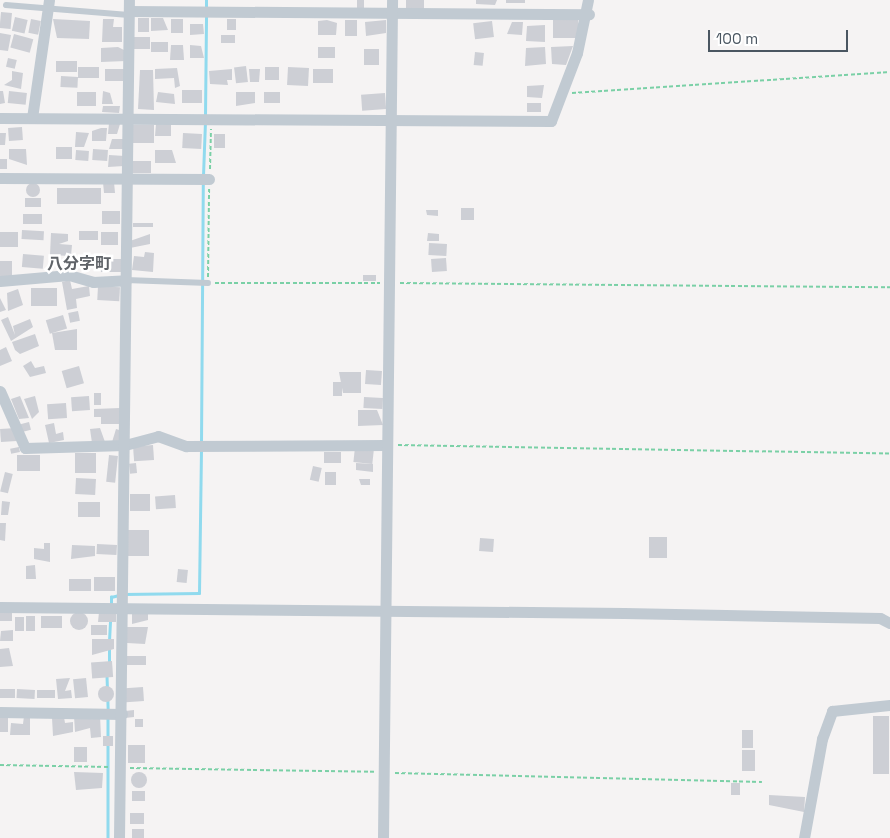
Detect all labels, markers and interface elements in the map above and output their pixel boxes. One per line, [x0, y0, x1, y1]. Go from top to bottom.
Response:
scale bar [710, 20, 850, 52]
text: 100 m [716, 29, 758, 48]
district label: 八分字町 [47, 254, 111, 274]

